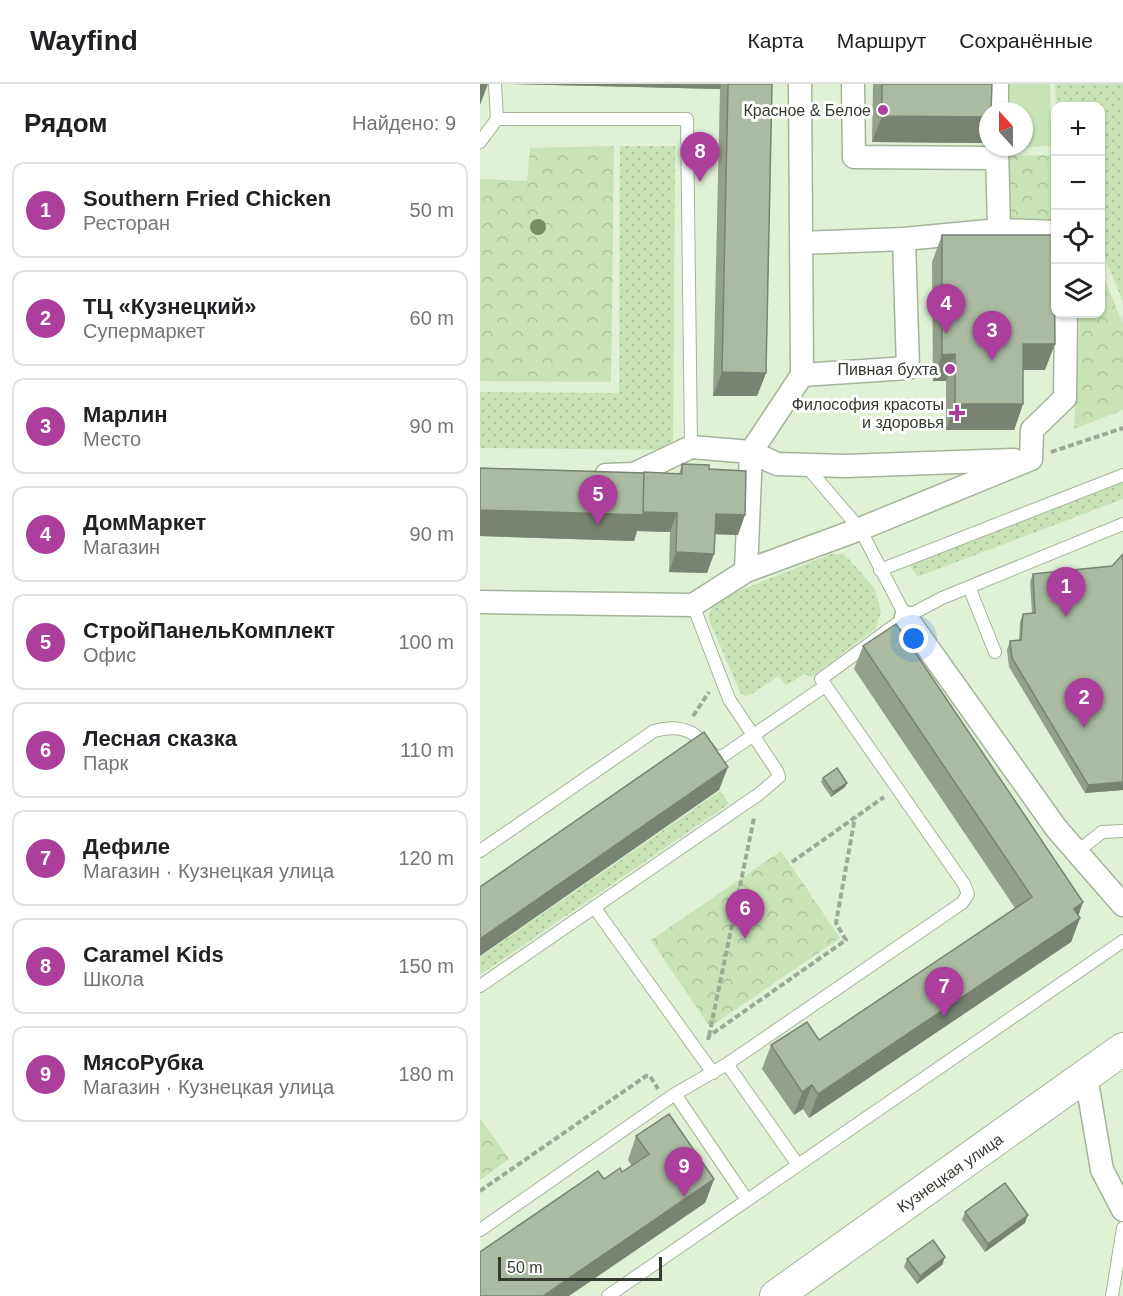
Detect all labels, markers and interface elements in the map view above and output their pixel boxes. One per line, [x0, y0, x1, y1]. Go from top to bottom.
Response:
text: Wayfind [30, 25, 138, 56]
text: Карта [748, 29, 804, 52]
text: Маршрут [837, 29, 926, 52]
text: Сохранённые [959, 29, 1093, 52]
place label: Красное & Белое [744, 102, 871, 119]
north arrow [979, 102, 1033, 156]
map controls [1051, 102, 1105, 318]
button: + [1051, 102, 1105, 156]
marker: Красное & Белое [876, 103, 890, 117]
text: Рядом [24, 108, 107, 138]
text: Найдено: 9 [352, 112, 456, 134]
pin: 8 [680, 132, 720, 182]
button: − [1051, 156, 1105, 210]
text: Southern Fried Chicken [83, 186, 331, 211]
text: 1 [40, 199, 51, 221]
text: 50 m [410, 199, 454, 221]
button: locate [1051, 210, 1105, 264]
text: Ресторан [83, 212, 170, 234]
button: layers [1051, 264, 1105, 318]
pin: 4 [926, 284, 966, 334]
text: ТЦ «Кузнецкий» [83, 294, 257, 319]
text: 2 [40, 307, 51, 329]
text: 60 m [410, 307, 454, 329]
pin: 3 [972, 312, 1012, 361]
text: Супермаркет [83, 320, 205, 342]
place label: Пивная бухта [838, 361, 938, 378]
marker: Пивная бухта [943, 362, 957, 376]
place label: Философия красоты и здоровья [792, 396, 944, 431]
text: Марлин [83, 402, 168, 427]
marker: Философия красоты и здоровья [948, 404, 966, 422]
text: 3 [40, 415, 51, 437]
text: 90 m [410, 415, 454, 437]
text: Место [83, 428, 141, 450]
pin: 5 [578, 476, 618, 525]
text: ДомМаркет [83, 510, 206, 535]
text: 4 [40, 523, 51, 545]
text: 90 m [410, 523, 454, 545]
text: Магазин [83, 536, 160, 558]
pin: 1 [1046, 568, 1086, 617]
text: СтройПанельКомплект [83, 618, 335, 643]
your location [899, 624, 928, 653]
text: 5 [40, 631, 51, 653]
text: 100 m [398, 631, 454, 653]
text: Офис [83, 644, 136, 666]
pin: 2 [1064, 678, 1104, 728]
text: Лесная сказка [83, 726, 237, 751]
text: 6 [40, 739, 51, 761]
text: 110 m [400, 739, 454, 761]
text: Парк [83, 752, 128, 774]
text: Дефиле [83, 834, 170, 859]
text: 7 [40, 847, 51, 869]
text: 120 m [398, 847, 454, 869]
text: Магазин · Кузнецкая улица [83, 860, 334, 882]
pin: 6 [726, 890, 764, 939]
text: Caramel Kids [83, 942, 224, 967]
text: 8 [40, 955, 51, 977]
text: 150 m [398, 955, 454, 977]
text: Школа [83, 968, 144, 990]
pin: 7 [924, 968, 964, 1017]
text: МясоРубка [83, 1050, 204, 1075]
text: 9 [40, 1063, 51, 1085]
text: 180 m [398, 1063, 454, 1085]
text: Магазин · Кузнецкая улица [83, 1076, 334, 1098]
street label: Кузнецкая улица [894, 1130, 1006, 1216]
pin: 9 [664, 1148, 704, 1197]
scale bar [498, 1254, 662, 1282]
text: 50 m [507, 1259, 543, 1276]

